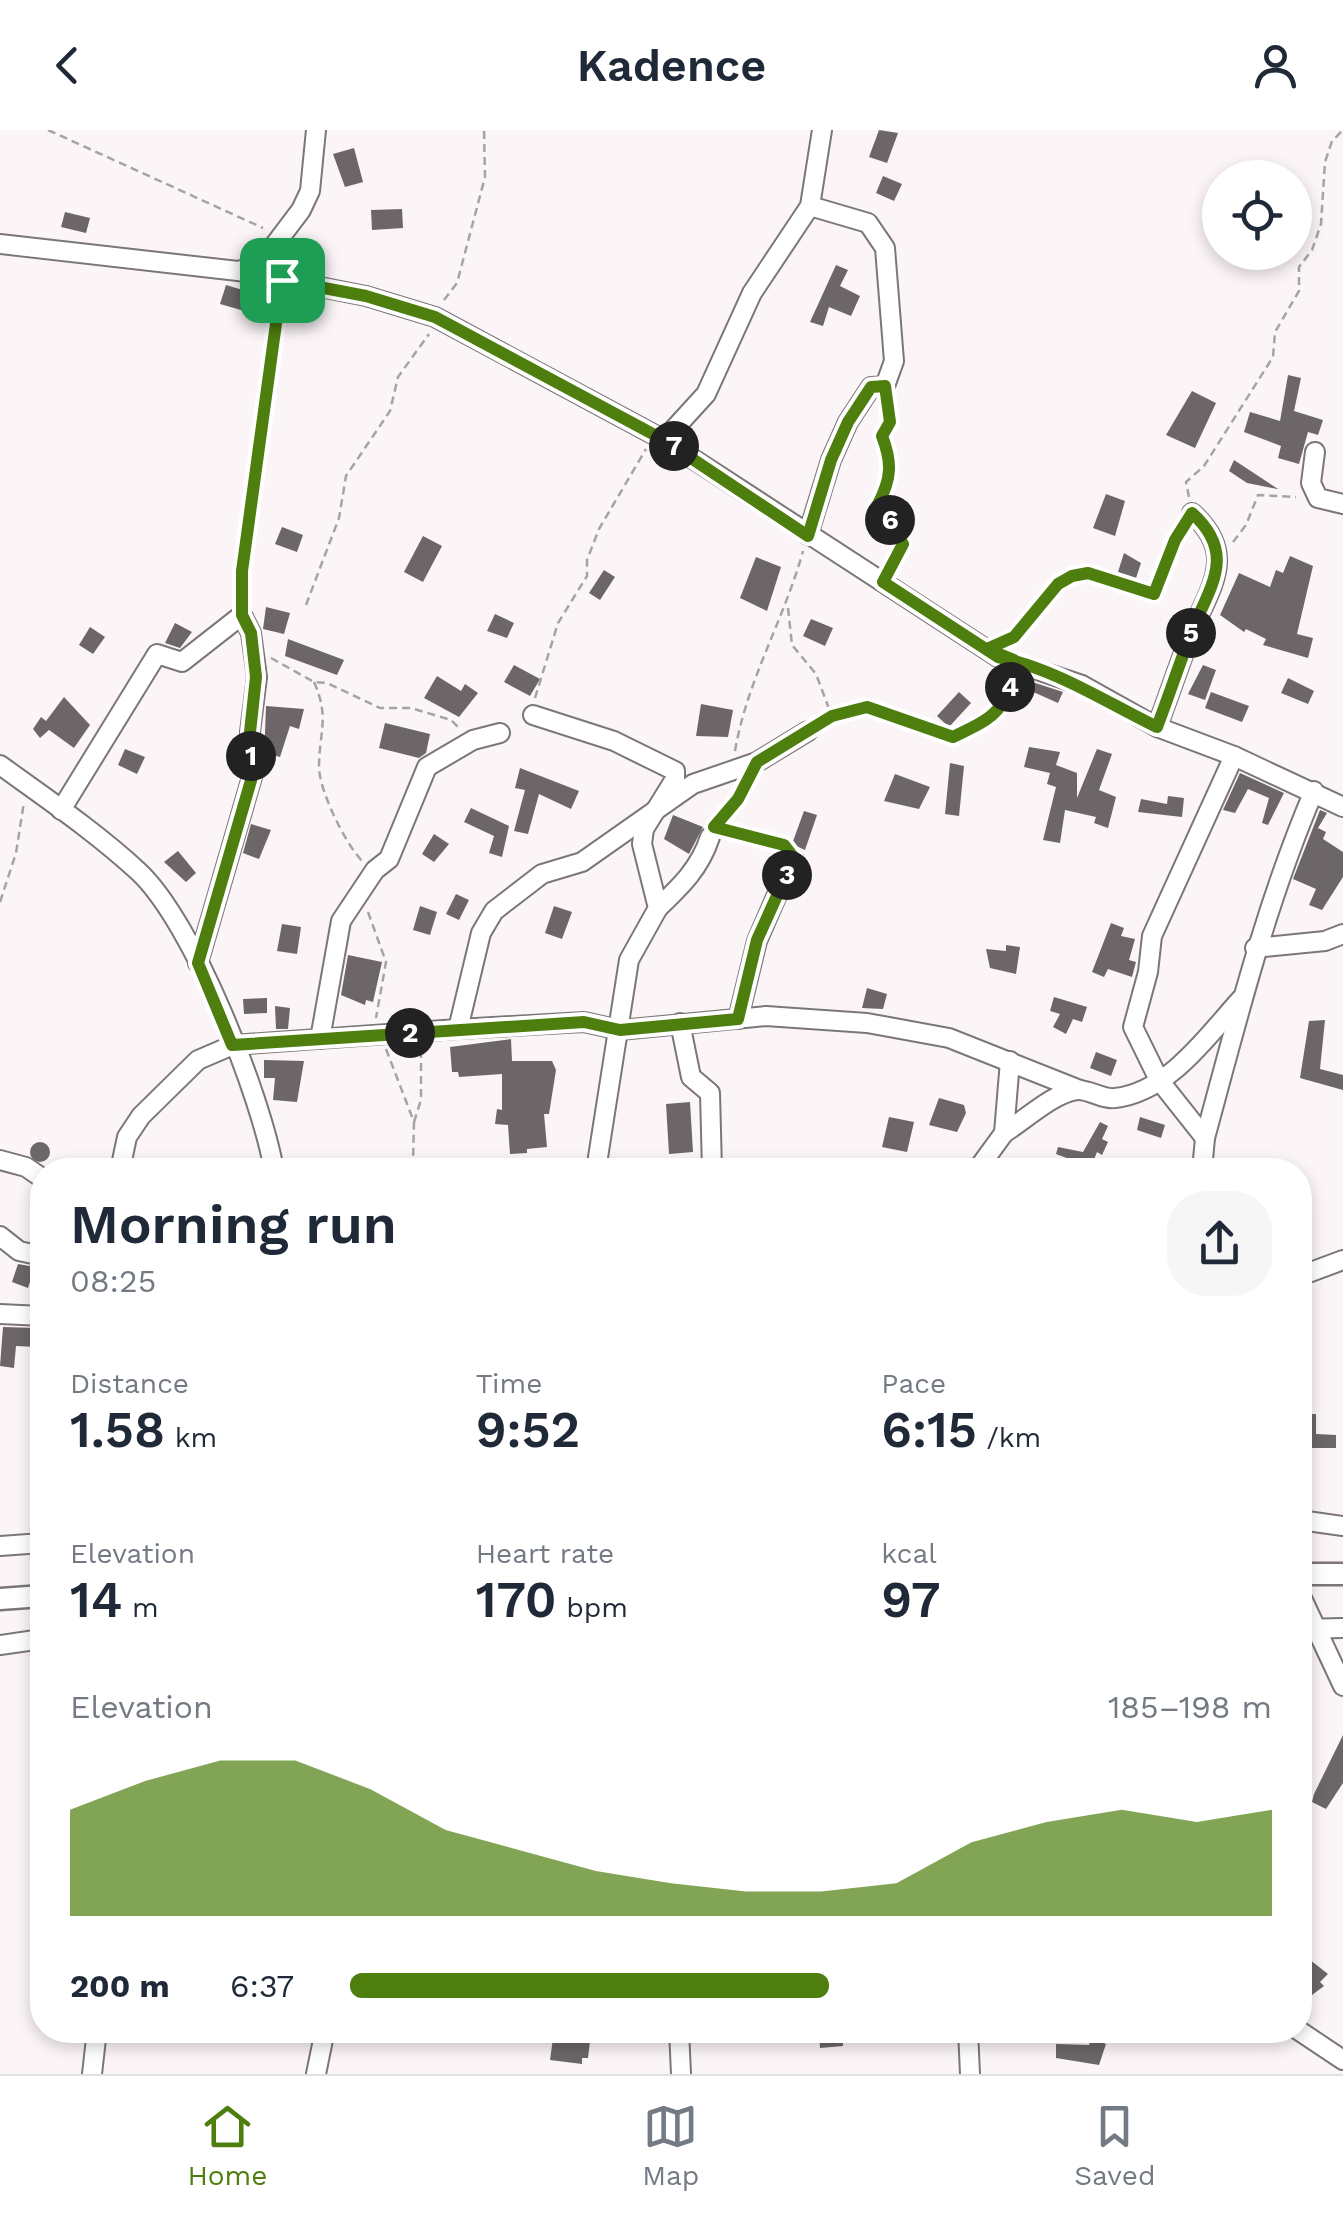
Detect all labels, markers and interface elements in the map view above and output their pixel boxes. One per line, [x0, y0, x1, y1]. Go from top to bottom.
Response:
icon: back [40, 38, 95, 93]
icon: person [1248, 38, 1303, 93]
text: Kadence [577, 39, 766, 92]
map controls [1202, 160, 1312, 270]
button: locate [1202, 160, 1312, 270]
pin [240, 238, 325, 323]
icon: arrive [255, 253, 310, 308]
pin: 7 [649, 421, 699, 471]
text: 7 [665, 429, 683, 462]
pin: 6 [865, 495, 915, 545]
text: 6 [881, 503, 899, 536]
pin: 5 [1166, 608, 1216, 658]
text: 5 [1183, 616, 1199, 649]
pin: 4 [985, 662, 1035, 712]
text: 4 [1001, 670, 1019, 703]
pin: 1 [226, 731, 276, 781]
text: 1 [245, 739, 257, 772]
pin: 3 [762, 850, 812, 900]
text: 3 [779, 858, 795, 891]
pin: 2 [385, 1008, 435, 1058]
text: 2 [402, 1016, 418, 1049]
button: share [1167, 1191, 1272, 1296]
text: Morning run [70, 1192, 397, 1256]
text: 08:25 [70, 1262, 156, 1300]
text: Distance [70, 1367, 189, 1400]
text: Time [476, 1367, 542, 1400]
text: Pace [881, 1367, 946, 1400]
text: 1.58 [70, 1400, 165, 1459]
text: 9:52 [476, 1400, 580, 1459]
text: 6:15 [881, 1400, 977, 1459]
text: km [165, 1421, 217, 1454]
text: /km [977, 1421, 1041, 1454]
text: Elevation [70, 1537, 195, 1570]
text: Heart rate [476, 1537, 614, 1570]
text: kcal [881, 1537, 937, 1570]
text: 14 [70, 1570, 122, 1629]
text: 170 [476, 1570, 557, 1629]
text: 97 [881, 1570, 941, 1629]
text: m [122, 1591, 159, 1624]
text: bpm [557, 1591, 628, 1624]
text: Elevation [70, 1688, 213, 1726]
text: 185–198 m [1108, 1688, 1272, 1726]
text: 200 m [70, 1967, 170, 2005]
text: 6:37 [230, 1967, 294, 2005]
tab: Home [187, 2099, 267, 2192]
tab: Map [642, 2099, 699, 2192]
tab: Saved [1074, 2099, 1156, 2192]

